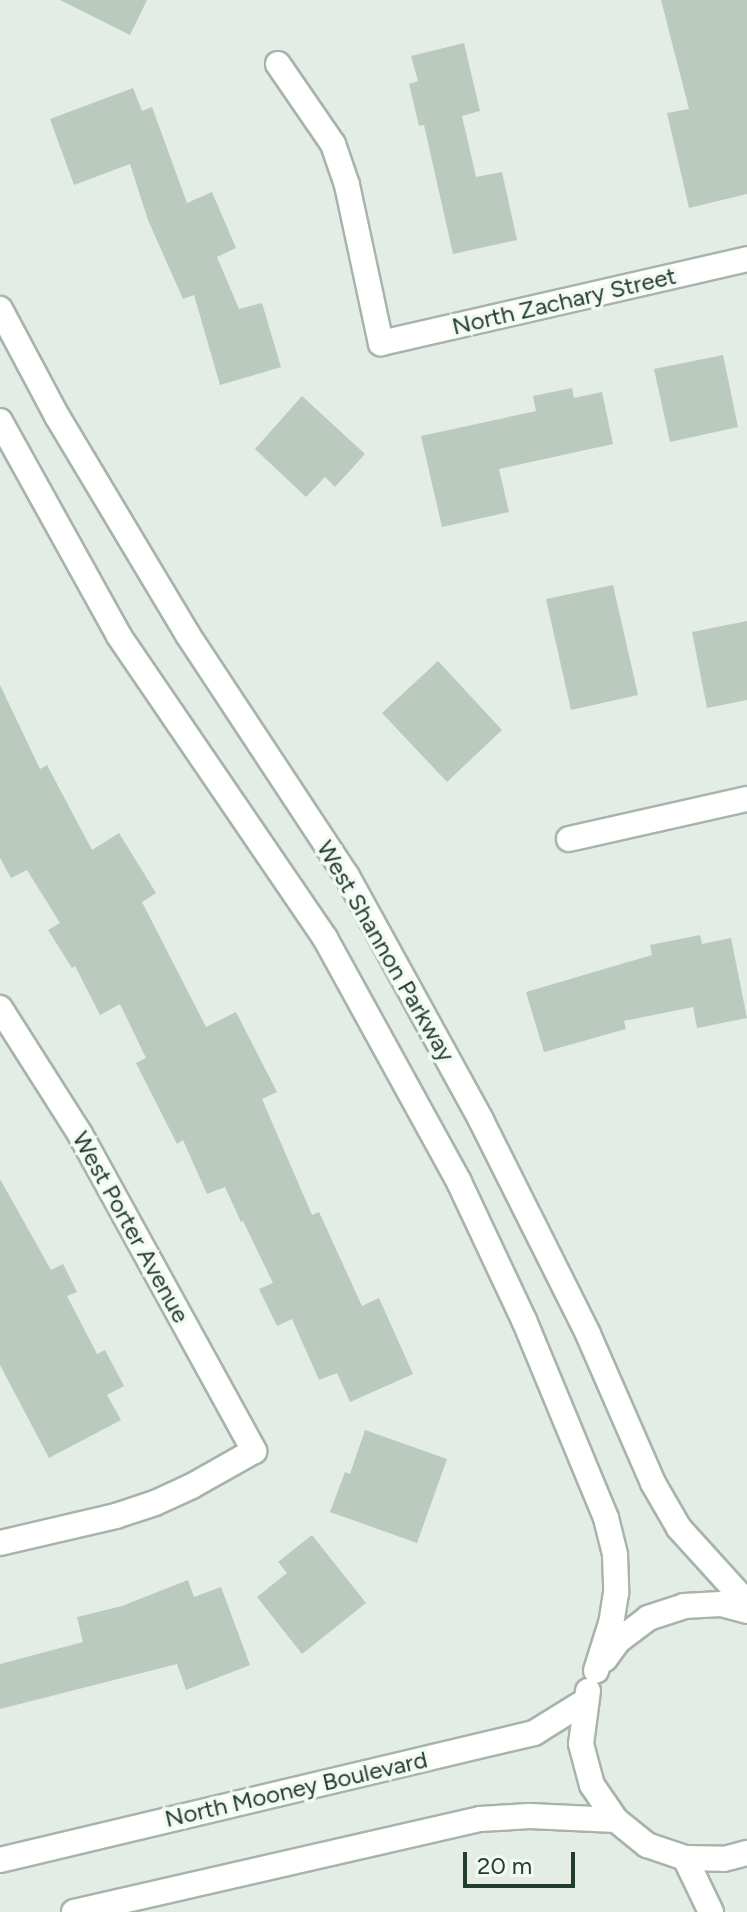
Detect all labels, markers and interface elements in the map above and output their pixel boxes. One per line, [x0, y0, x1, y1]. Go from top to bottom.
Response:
street label: North Zachary Street [449, 261, 679, 341]
street label: West Shannon Parkway [311, 835, 461, 1067]
street label: West Porter Avenue [66, 1126, 196, 1328]
street label: North Mooney Boulevard [162, 1745, 430, 1833]
scale bar [467, 1836, 579, 1886]
text: 20 m [477, 1851, 532, 1880]

